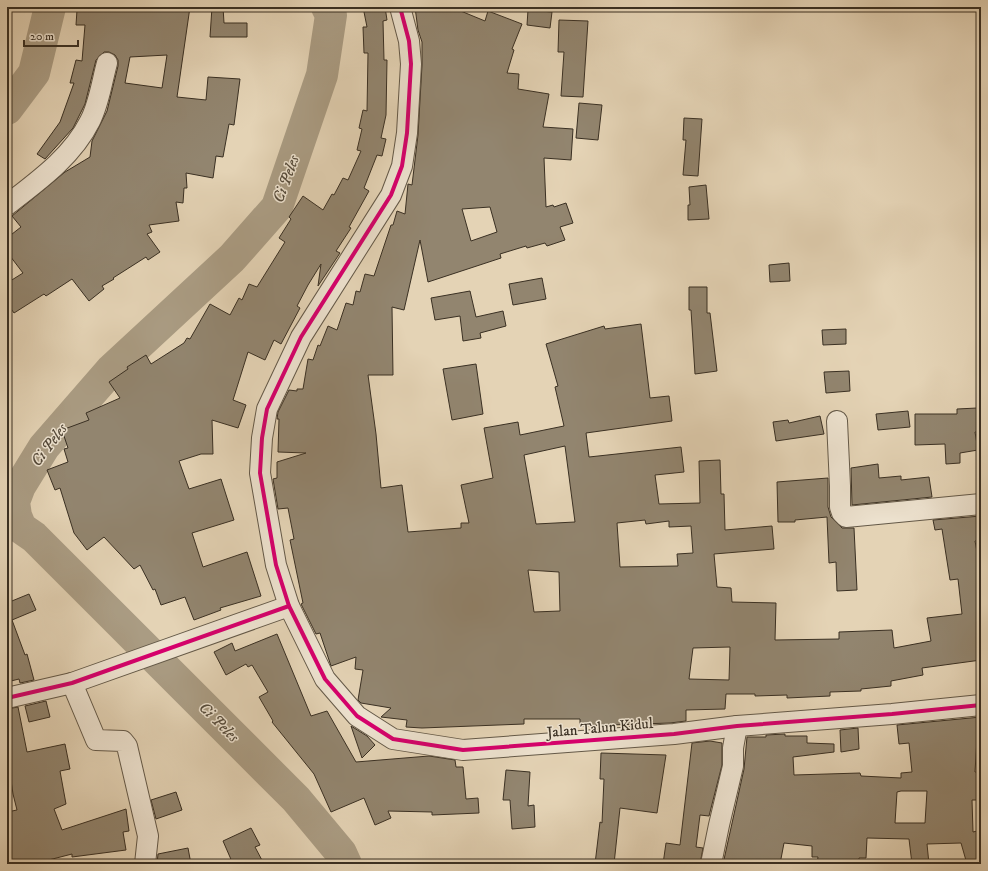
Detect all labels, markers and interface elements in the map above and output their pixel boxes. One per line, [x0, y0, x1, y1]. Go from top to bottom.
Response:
scale bar [24, 22, 78, 48]
text: 20 m [30, 29, 54, 44]
water label: Ci Peles [268, 151, 304, 205]
water label: Ci Peles [26, 418, 72, 471]
water label: Ci Peles [195, 698, 244, 747]
street label: Jalan Talun Kidul [544, 714, 654, 742]

